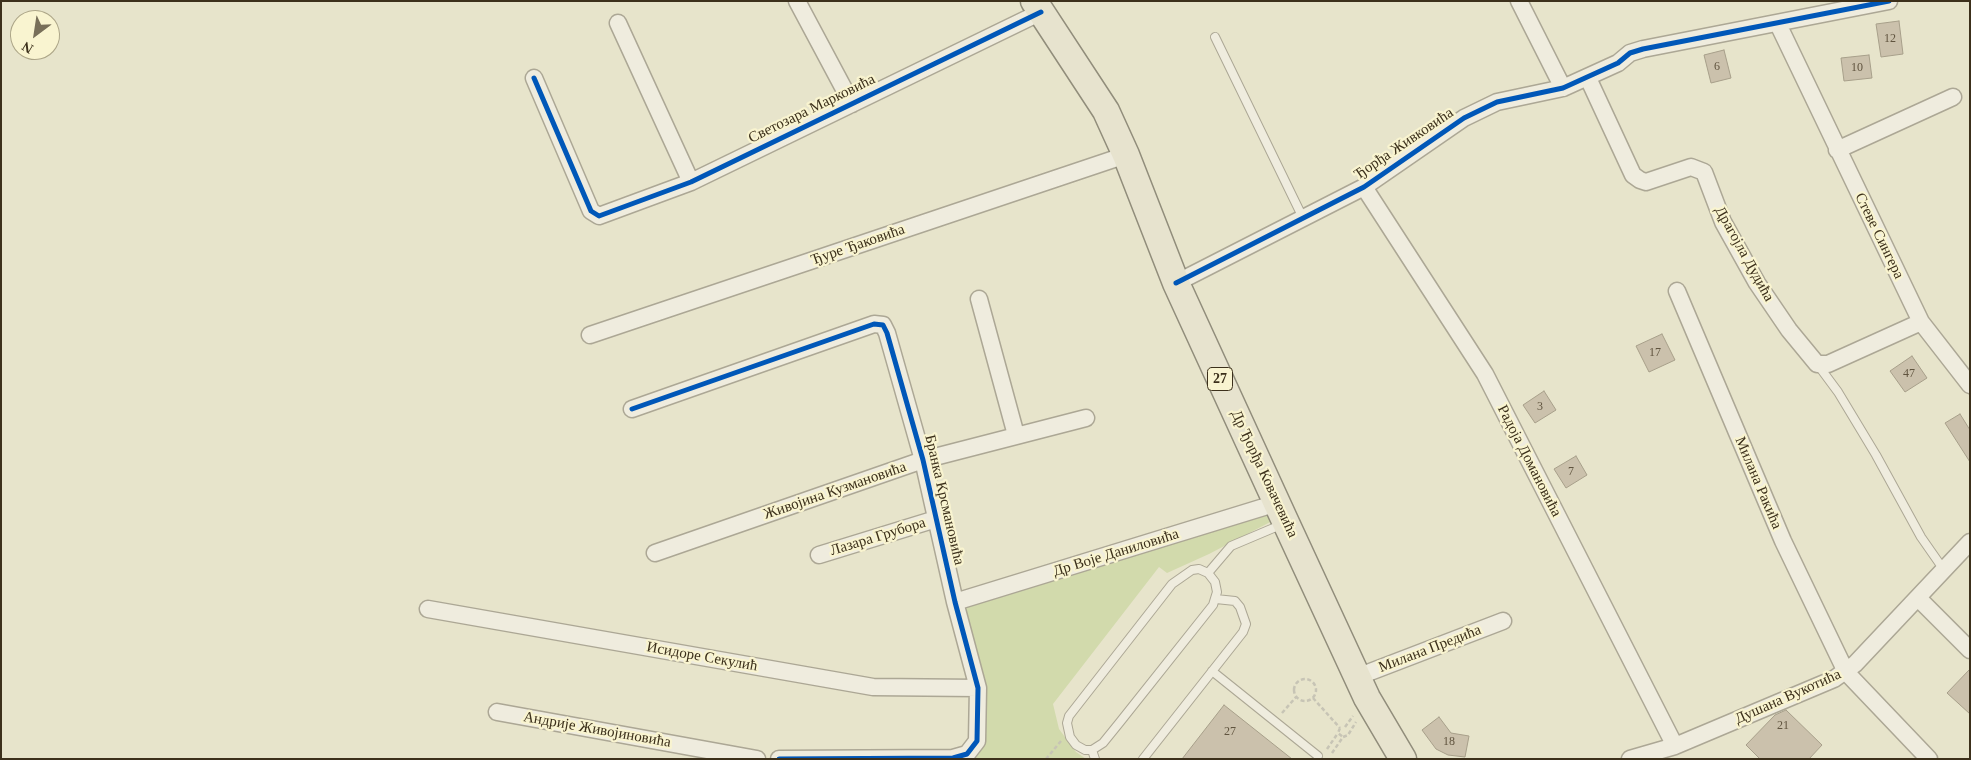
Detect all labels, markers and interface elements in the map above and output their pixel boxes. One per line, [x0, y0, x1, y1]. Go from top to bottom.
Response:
north arrow [10, 10, 60, 60]
house number: 12 [1884, 32, 1896, 46]
text: N [19, 38, 36, 56]
house number: 6 [1714, 60, 1720, 74]
house number: 10 [1851, 61, 1863, 75]
street label: Светозара Марковића [746, 70, 878, 148]
street label: Ђорђа Живковића [1351, 104, 1457, 184]
street label: Стеве Сингера [1850, 190, 1908, 282]
street label: Драгојла Дудића [1710, 203, 1778, 305]
street label: Ђуре Ђаковића [809, 221, 907, 269]
house number: 17 [1649, 346, 1661, 360]
house number: 47 [1903, 367, 1915, 381]
road number: 27 [1208, 368, 1232, 390]
house number: 3 [1537, 400, 1543, 414]
street label: Радоја Домановића [1493, 402, 1565, 520]
street label: Др Ђорђа Ковачевића [1227, 407, 1301, 541]
street label: Бранка Крсмановића [920, 433, 968, 567]
street label: Милана Ракића [1730, 434, 1786, 532]
street label: Живојина Кузмановића [761, 458, 909, 524]
house number: 7 [1568, 465, 1574, 479]
street label: Лазара Грубора [828, 514, 928, 560]
street label: Др Воје Даниловића [1051, 525, 1181, 581]
street label: Милана Предића [1376, 621, 1484, 677]
street label: Исидоре Секулић [645, 638, 759, 676]
street label: Душана Вукотића [1732, 666, 1844, 728]
street label: Андрије Живојиновића [522, 708, 672, 752]
house number: 21 [1777, 719, 1789, 733]
house number: 27 [1224, 725, 1236, 739]
house number: 18 [1443, 735, 1455, 749]

